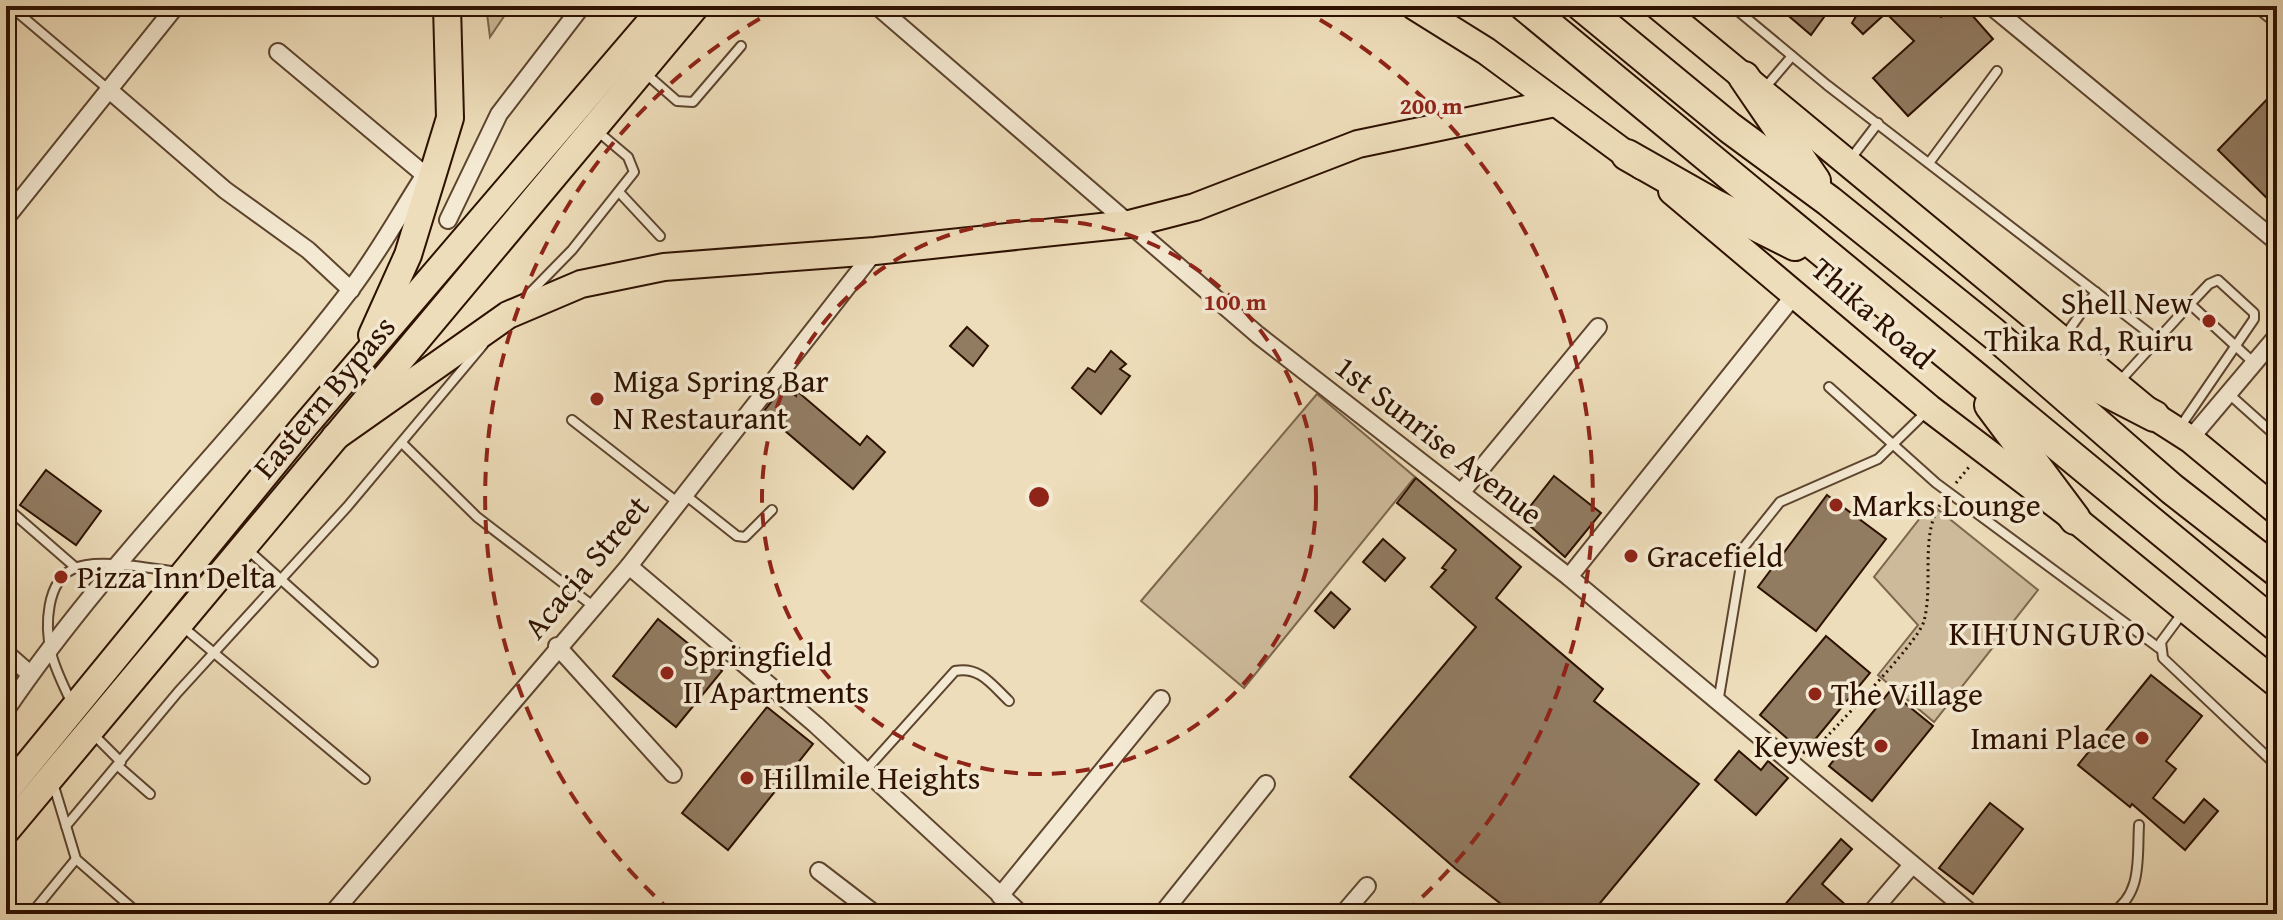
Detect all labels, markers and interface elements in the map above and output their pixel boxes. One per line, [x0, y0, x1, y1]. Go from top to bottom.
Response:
text: 200 m [1399, 88, 1463, 123]
street label: Thika Road [1801, 246, 1945, 380]
place label: Shell New Thika Rd, Ruiru [1984, 279, 2194, 363]
text: 100 m [1203, 284, 1267, 319]
street label: Eastern Bypass [241, 305, 406, 489]
marker: Shell New Thika Rd, Ruiru [2200, 312, 2218, 330]
street label: 1st Sunrise Avenue [1325, 343, 1553, 536]
place label: Miga Spring Bar N Restaurant [613, 357, 829, 441]
marker: Miga Spring Bar N Restaurant [588, 390, 606, 408]
place label: Marks Lounge [1852, 481, 2041, 528]
centre of rings [1025, 483, 1053, 511]
street label: Acacia Street [511, 485, 660, 649]
marker: Marks Lounge [1827, 496, 1845, 514]
place label: Gracefield [1647, 532, 1783, 579]
marker: Gracefield [1622, 547, 1640, 565]
place label: Pizza Inn Delta [77, 553, 276, 600]
marker: Pizza Inn Delta [52, 568, 70, 586]
district label: KIHUNGURO [1949, 608, 2147, 657]
place label: Springfield II Apartments [683, 631, 869, 715]
marker: Springfield II Apartments [658, 664, 676, 682]
place label: The Village [1831, 670, 1983, 717]
marker: The Village [1806, 685, 1824, 703]
place label: Imani Place [1970, 714, 2126, 761]
place label: Keywest [1754, 722, 1865, 769]
marker: Imani Place [2133, 729, 2151, 747]
marker: Keywest [1872, 737, 1890, 755]
place label: Hillmile Heights [763, 754, 980, 801]
marker: Hillmile Heights [738, 769, 756, 787]

